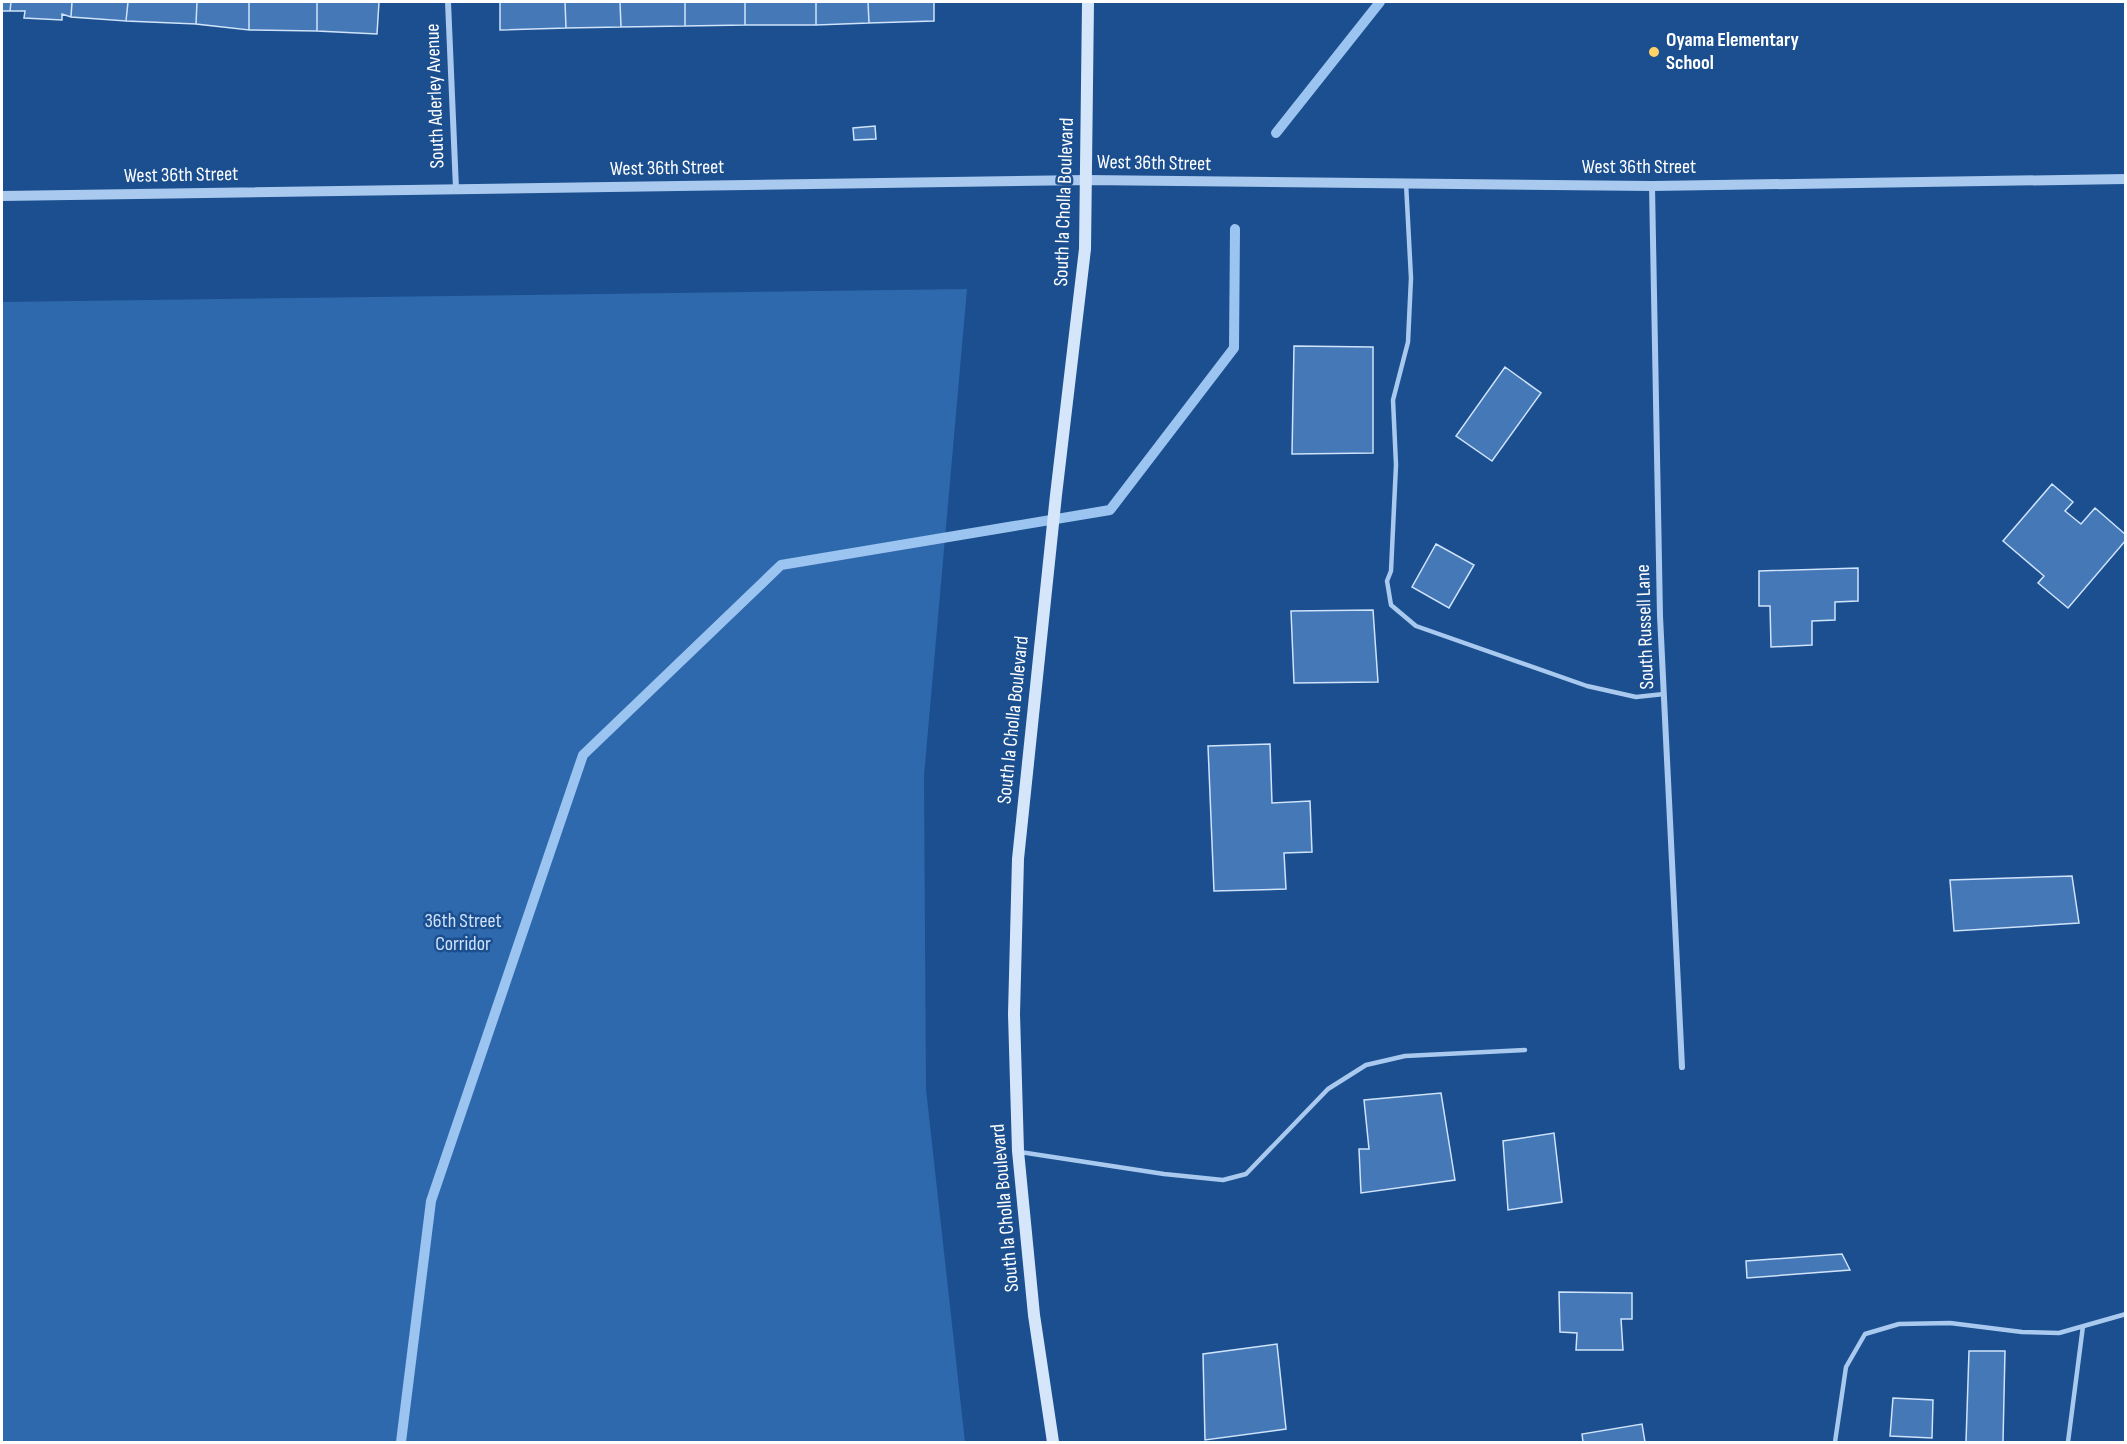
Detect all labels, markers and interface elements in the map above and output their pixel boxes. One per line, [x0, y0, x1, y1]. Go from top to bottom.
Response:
street label: South Aderley Avenue [420, 23, 450, 169]
place label: Oyama Elementary School [1666, 28, 1799, 75]
marker: Oyama Elementary School [1647, 45, 1661, 59]
street label: South la Cholla Boulevard [1049, 117, 1079, 287]
street label: West 36th Street [1097, 150, 1211, 176]
street label: West 36th Street [610, 155, 724, 181]
street label: West 36th Street [1582, 155, 1696, 179]
street label: West 36th Street [124, 162, 238, 188]
street label: South Russell Lane [1631, 564, 1659, 690]
street label: South la Cholla Boulevard [992, 635, 1034, 805]
park label: 36th Street Corridor [424, 909, 502, 956]
street label: South la Cholla Boulevard [986, 1123, 1024, 1293]

